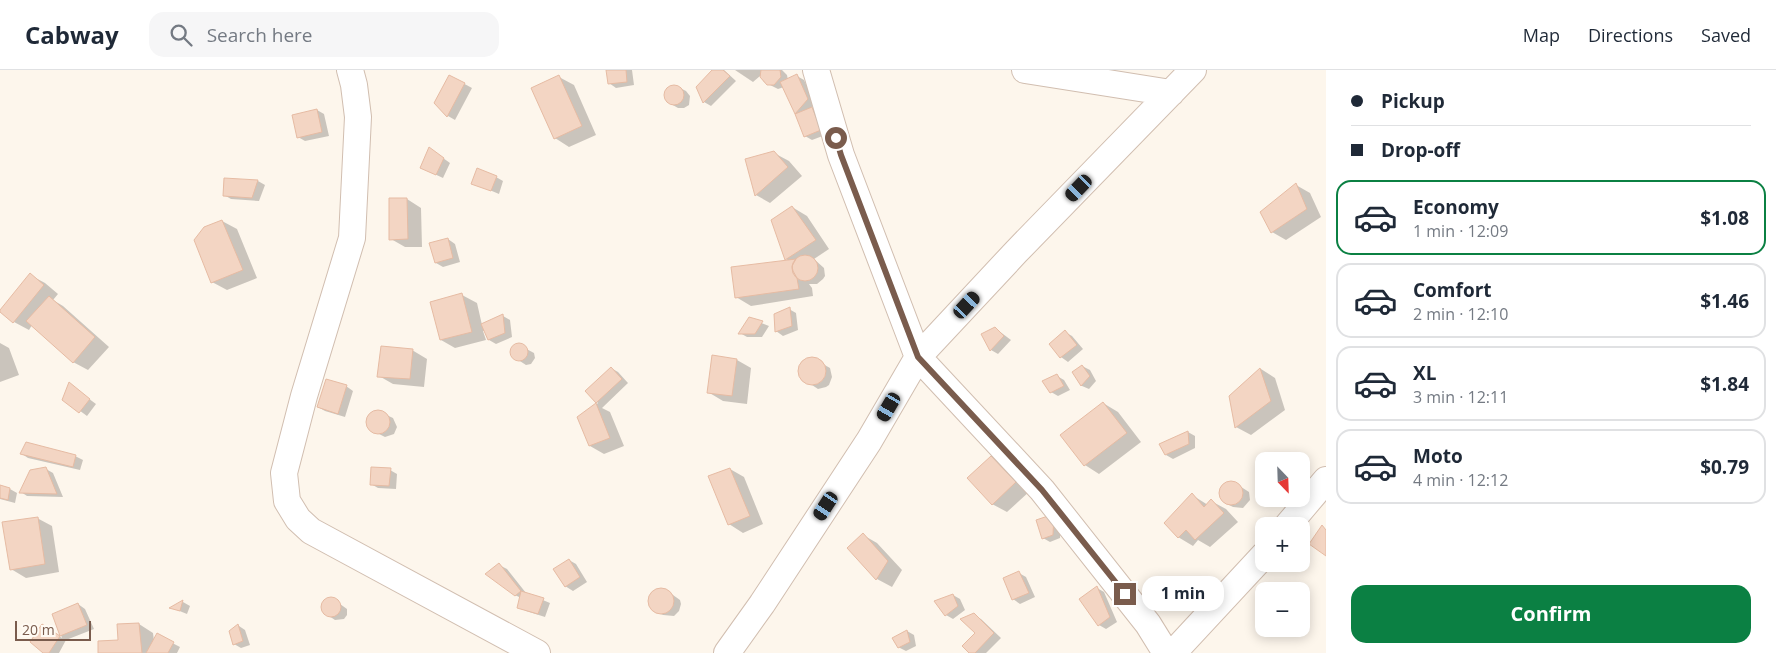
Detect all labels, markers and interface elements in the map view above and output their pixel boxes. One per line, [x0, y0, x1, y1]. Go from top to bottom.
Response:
search box [149, 12, 499, 57]
text: Cabway [25, 18, 119, 51]
icon: search [167, 21, 195, 49]
text: Search here [207, 22, 313, 48]
text: Map [1523, 23, 1560, 47]
text: Directions [1588, 23, 1673, 47]
text: Saved [1701, 23, 1751, 47]
text: Pickup [1381, 88, 1445, 114]
route start [825, 127, 847, 149]
text: Drop-off [1381, 137, 1460, 163]
car [1063, 172, 1094, 204]
text: Economy [1413, 194, 1499, 220]
icon: car [1353, 195, 1398, 240]
text: $1.08 [1700, 205, 1749, 231]
text: 1 min · 12:09 [1413, 220, 1508, 242]
text: Comfort [1413, 277, 1492, 303]
icon: car [1353, 278, 1398, 323]
text: $1.46 [1700, 288, 1749, 314]
car [951, 289, 982, 321]
text: 2 min · 12:10 [1413, 303, 1508, 325]
text: XL [1413, 360, 1436, 386]
icon: car [1353, 361, 1398, 406]
text: $1.84 [1700, 371, 1749, 397]
text: 3 min · 12:11 [1413, 386, 1508, 408]
car [875, 390, 902, 424]
text: Moto [1413, 443, 1463, 469]
icon: car [1353, 444, 1398, 489]
north arrow [1255, 452, 1310, 508]
map controls [1255, 452, 1310, 637]
text: $0.79 [1700, 454, 1749, 480]
text: 4 min · 12:12 [1413, 469, 1508, 491]
car [811, 489, 840, 523]
button: + [1255, 517, 1310, 572]
callout: 1 min [1142, 576, 1225, 612]
text: 1 min [1161, 582, 1205, 604]
button: − [1255, 582, 1310, 637]
route end [1114, 583, 1136, 605]
button: Confirm [1351, 585, 1751, 643]
scale bar [15, 618, 91, 641]
text: 20 m [22, 620, 55, 639]

